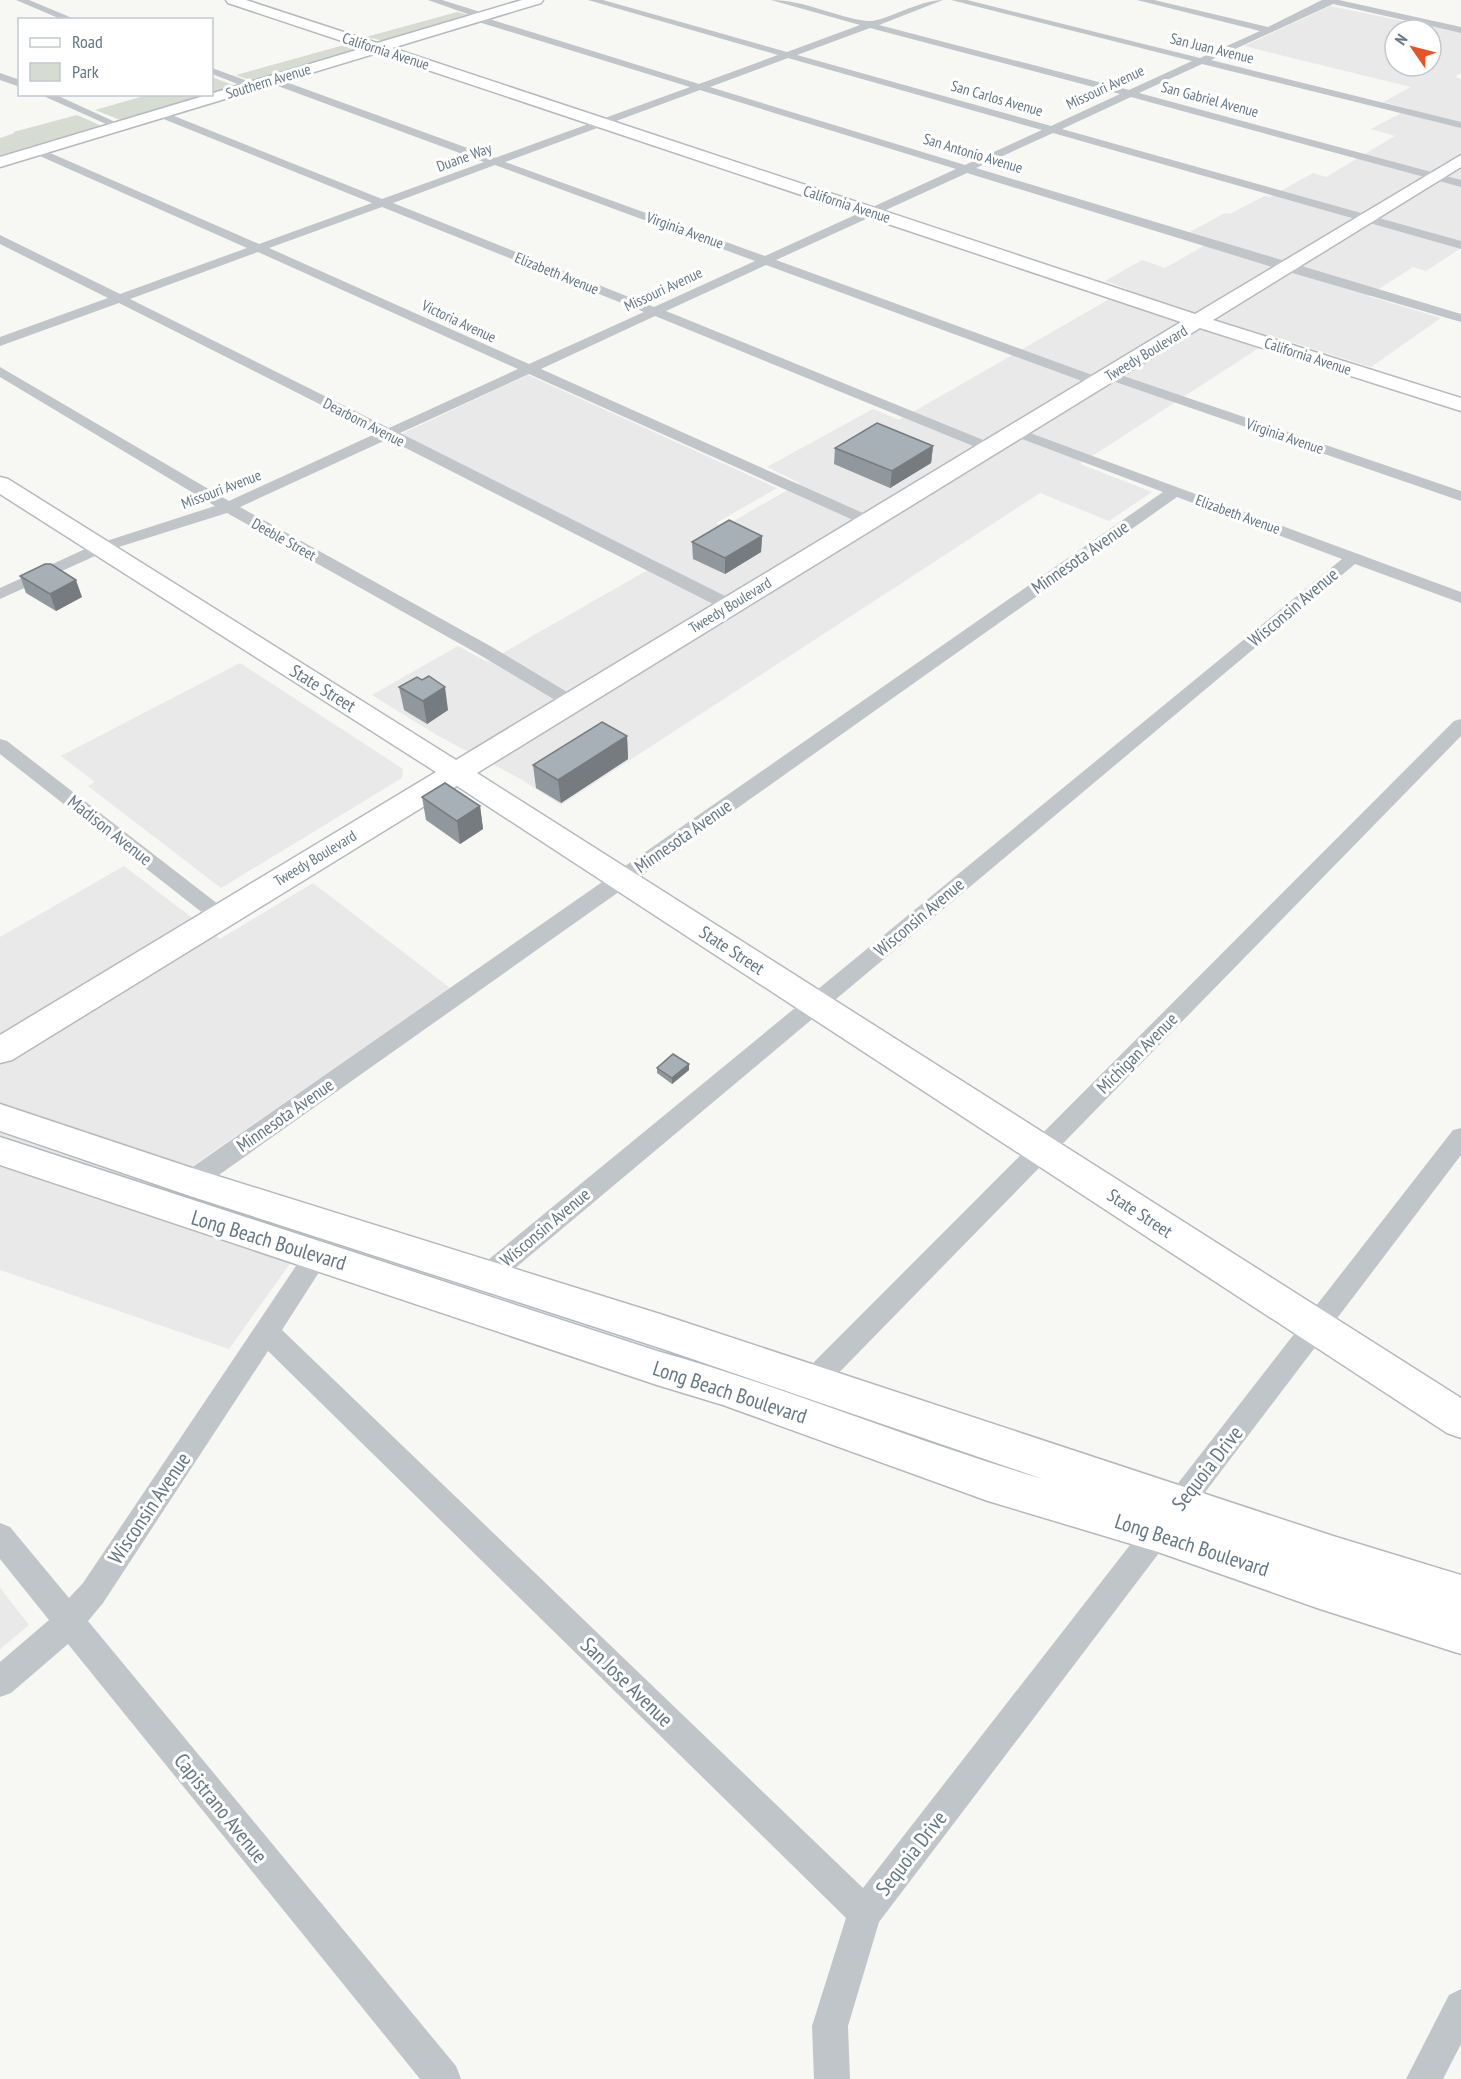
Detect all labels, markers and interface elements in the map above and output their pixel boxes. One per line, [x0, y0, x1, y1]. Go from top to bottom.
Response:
legend [18, 18, 213, 96]
north arrow [1383, 18, 1443, 78]
street label: California Avenue [340, 28, 432, 74]
street label: San Juan Avenue [1168, 28, 1256, 68]
text: Road [72, 30, 103, 53]
text: N [1390, 30, 1411, 49]
street label: Southern Avenue [223, 59, 313, 103]
text: Park [72, 60, 99, 83]
street label: Missouri Avenue [1063, 61, 1147, 113]
street label: San Carlos Avenue [949, 76, 1045, 120]
street label: San Gabriel Avenue [1159, 77, 1261, 121]
street label: San Antonio Avenue [921, 129, 1025, 177]
street label: Duane Way [434, 138, 495, 176]
street label: California Avenue [801, 181, 893, 227]
street label: Virginia Avenue [643, 207, 726, 253]
street label: Elizabeth Avenue [512, 248, 602, 298]
street label: Missouri Avenue [621, 263, 705, 315]
street label: Victoria Avenue [418, 295, 499, 347]
street label: Tweedy Boulevard [1101, 321, 1191, 385]
street label: California Avenue [1262, 333, 1354, 379]
street label: Dearborn Avenue [320, 393, 408, 451]
street label: Virginia Avenue [1243, 414, 1326, 458]
street label: Missouri Avenue [178, 465, 264, 513]
street label: Elizabeth Avenue [1193, 490, 1283, 538]
street label: Deeble Street [249, 514, 319, 564]
street label: Minnesota Avenue [1027, 515, 1133, 599]
street label: Wisconsin Avenue [1243, 563, 1343, 651]
street label: Tweedy Boulevard [685, 573, 775, 637]
street label: State Street [286, 659, 360, 717]
street label: Madison Avenue [63, 790, 157, 870]
street label: Minnesota Avenue [630, 794, 736, 878]
street label: Tweedy Boulevard [270, 826, 360, 890]
street label: Wisconsin Avenue [869, 873, 969, 961]
street label: State Street [695, 920, 769, 980]
street label: Michigan Avenue [1092, 1008, 1182, 1098]
street label: Minnesota Avenue [232, 1073, 338, 1157]
street label: Wisconsin Avenue [495, 1183, 595, 1271]
street label: State Street [1103, 1183, 1177, 1243]
street label: Long Beach Boulevard [188, 1204, 350, 1276]
street label: Long Beach Boulevard [650, 1354, 810, 1430]
street label: Sequoia Drive [1165, 1420, 1249, 1516]
street label: Wisconsin Avenue [102, 1447, 196, 1569]
street label: Long Beach Boulevard [1112, 1507, 1272, 1583]
street label: San Jose Avenue [575, 1631, 679, 1733]
street label: Capistrano Avenue [168, 1748, 274, 1868]
street label: Sequoia Drive [869, 1805, 953, 1901]

